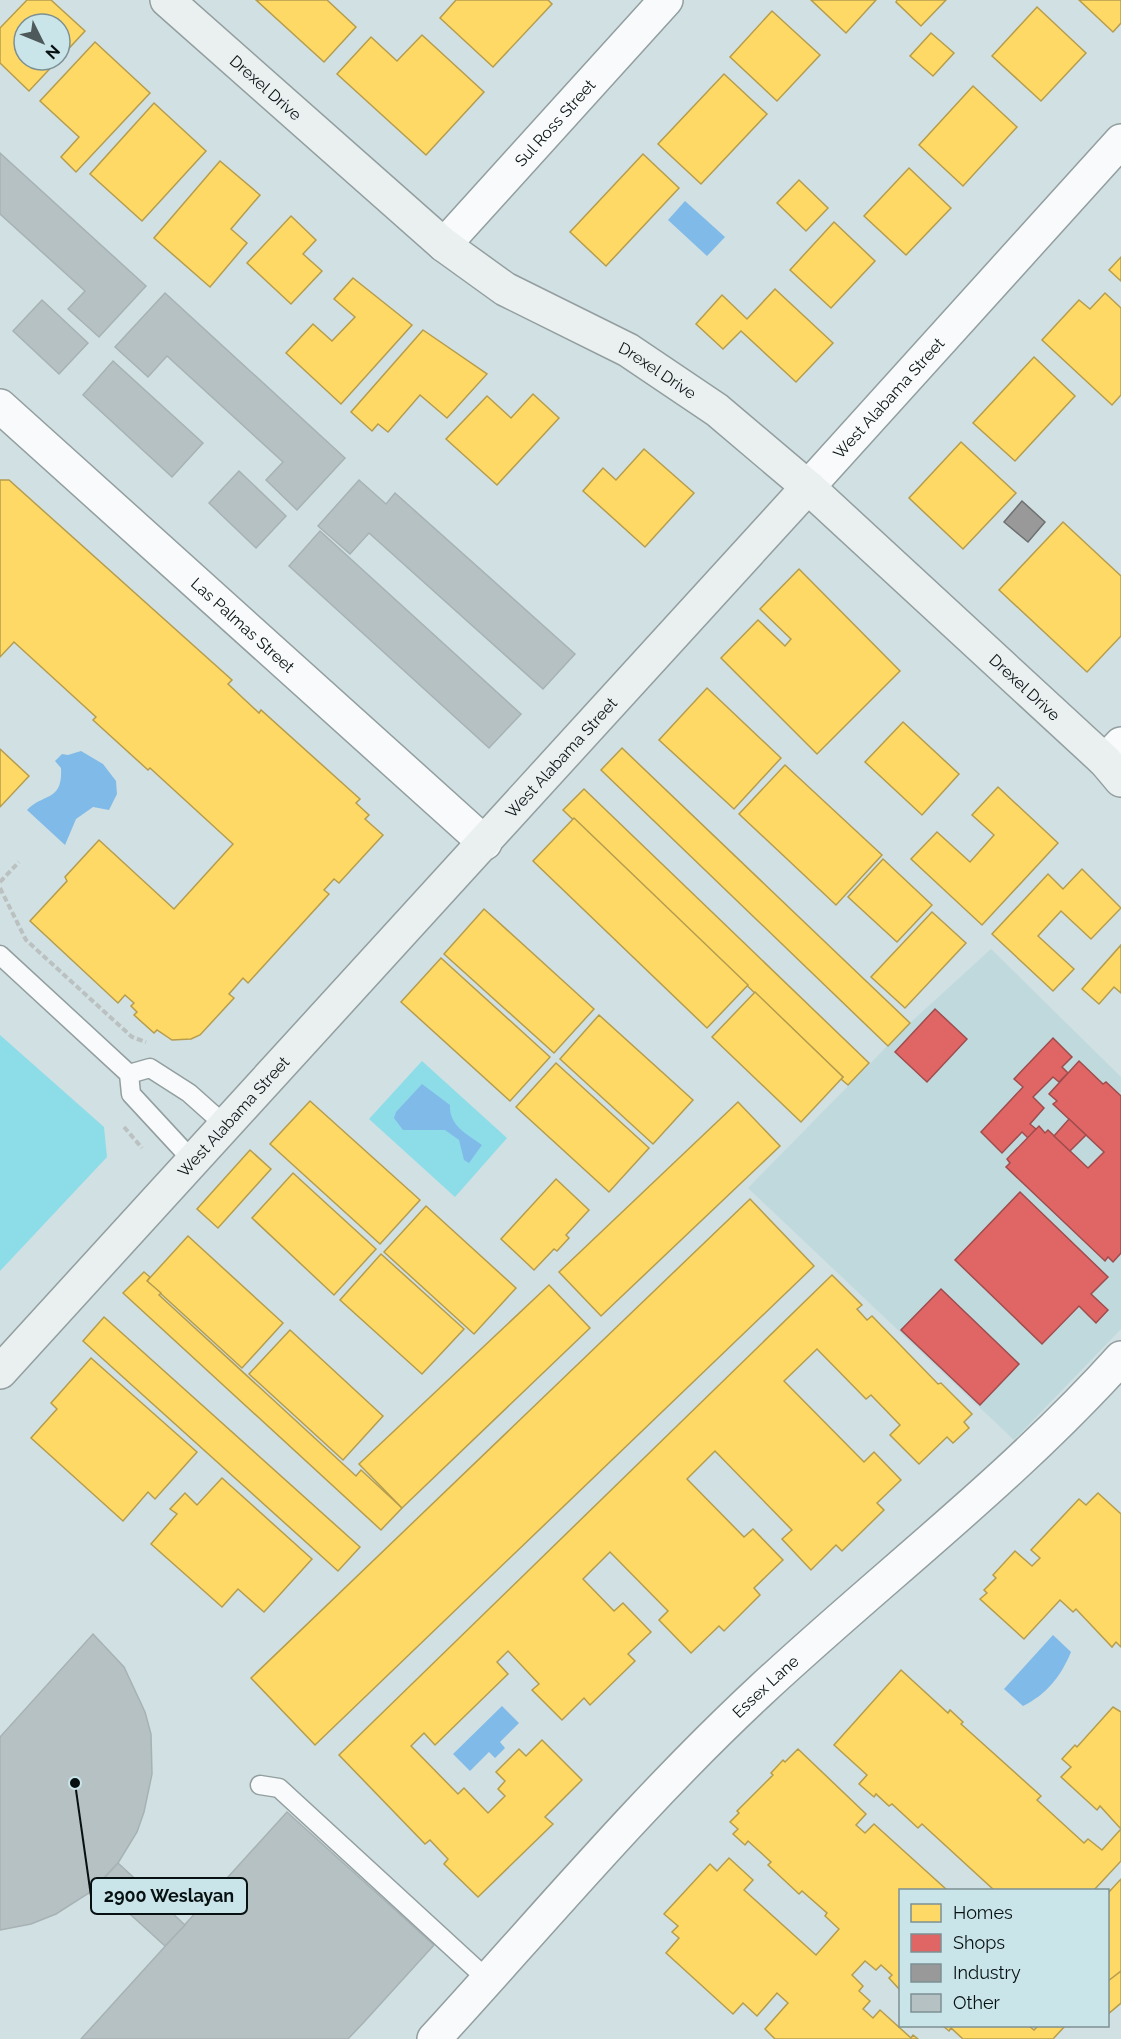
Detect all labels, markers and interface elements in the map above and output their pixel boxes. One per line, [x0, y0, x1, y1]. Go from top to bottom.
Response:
north arrow [12, 12, 72, 72]
text: N [41, 41, 64, 63]
street label: Drexel Drive [226, 51, 306, 124]
street label: Sul Ross Street [511, 75, 599, 170]
street label: West Alabama Street [829, 333, 948, 462]
street label: Drexel Drive [616, 338, 700, 403]
street label: Las Palmas Street [187, 573, 299, 677]
street label: Drexel Drive [986, 650, 1064, 724]
street label: West Alabama Street [501, 693, 621, 822]
street label: West Alabama Street [174, 1052, 293, 1181]
street label: Essex Lane [728, 1651, 802, 1722]
callout: 2900 Weslayan [91, 1878, 247, 1914]
text: 2900 Weslayan [104, 1885, 234, 1906]
legend [899, 1889, 1109, 2027]
text: Homes [953, 1902, 1013, 1923]
text: Shops [953, 1932, 1005, 1953]
text: Industry [953, 1962, 1021, 1983]
text: Other [953, 1992, 1001, 2013]

